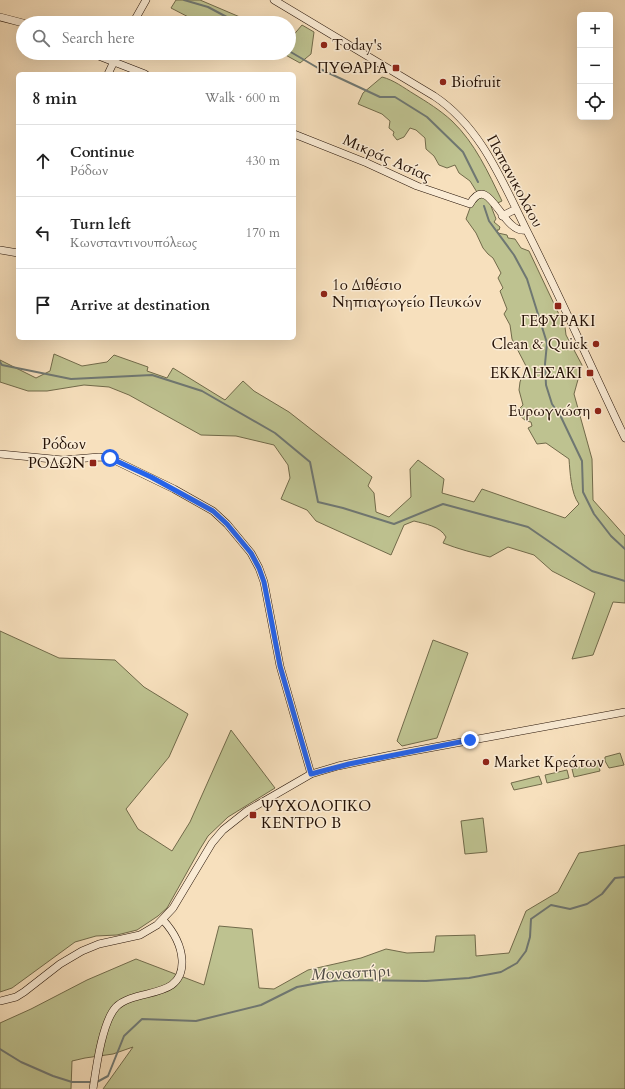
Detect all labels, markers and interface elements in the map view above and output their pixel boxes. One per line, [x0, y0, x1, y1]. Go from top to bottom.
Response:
map controls [577, 12, 613, 120]
button: + [577, 12, 613, 48]
search box [16, 16, 296, 60]
icon: search [30, 27, 52, 49]
text: Search here [62, 28, 135, 48]
place label: Today's [332, 35, 382, 55]
marker: Today's [319, 40, 329, 50]
button: − [577, 48, 613, 84]
place label: ΠΥΘΑΡΙΑ [317, 58, 388, 78]
marker: ΠΥΘΑΡΙΑ [391, 63, 401, 73]
place label: Biofruit [451, 72, 501, 92]
marker: Biofruit [438, 77, 448, 87]
button: locate [577, 84, 613, 120]
text: 8 min [32, 87, 77, 110]
text: Walk · 600 m [205, 89, 280, 107]
street label: Μικράς Ασίας [340, 130, 435, 187]
street label: Παπανικολάου [482, 131, 548, 231]
text: Continue [70, 142, 135, 162]
icon: ahead [32, 150, 54, 172]
text: 430 m [246, 152, 280, 170]
text: Ρόδων [70, 162, 108, 180]
text: Turn left [70, 214, 131, 234]
icon: left [32, 222, 54, 244]
text: 170 m [246, 224, 280, 242]
text: Κωνσταντινουπόλεως [70, 234, 197, 252]
place label: 1ο Διθέσιο Νηπιαγωγείο Πευκών [332, 275, 481, 312]
marker: 1ο Διθέσιο Νηπιαγωγείο Πευκών [319, 289, 329, 299]
icon: arrive [32, 294, 54, 316]
text: Arrive at destination [70, 295, 210, 315]
marker: ΓΕΦΥΡΑΚΙ [553, 301, 563, 311]
place label: ΓΕΦΥΡΑΚΙ [521, 311, 595, 331]
place label: Clean & Quick [491, 334, 588, 354]
marker: Clean & Quick [591, 339, 601, 349]
place label: ΕΚΚΛΗΣΑΚΙ [490, 363, 582, 383]
marker: ΕΚΚΛΗΣΑΚΙ [585, 368, 595, 378]
place label: Ευρωγνώση [508, 401, 590, 421]
marker: Ευρωγνώση [593, 406, 603, 416]
street label: Ρόδων [42, 434, 86, 454]
route start [101, 449, 119, 467]
place label: ΡΟΔΩΝ [28, 453, 85, 473]
marker: ΡΟΔΩΝ [88, 458, 98, 468]
route end [461, 731, 479, 749]
place label: Market Κρεάτων [494, 752, 604, 772]
marker: Market Κρεάτων [481, 757, 491, 767]
place label: ΨΥΧΟΛΟΓΙΚΟ ΚΕΝΤΡΟ B [261, 796, 371, 833]
marker: ΨΥΧΟΛΟΓΙΚΟ ΚΕΝΤΡΟ B [248, 810, 258, 820]
water label: Μοναστήρι [310, 960, 392, 986]

